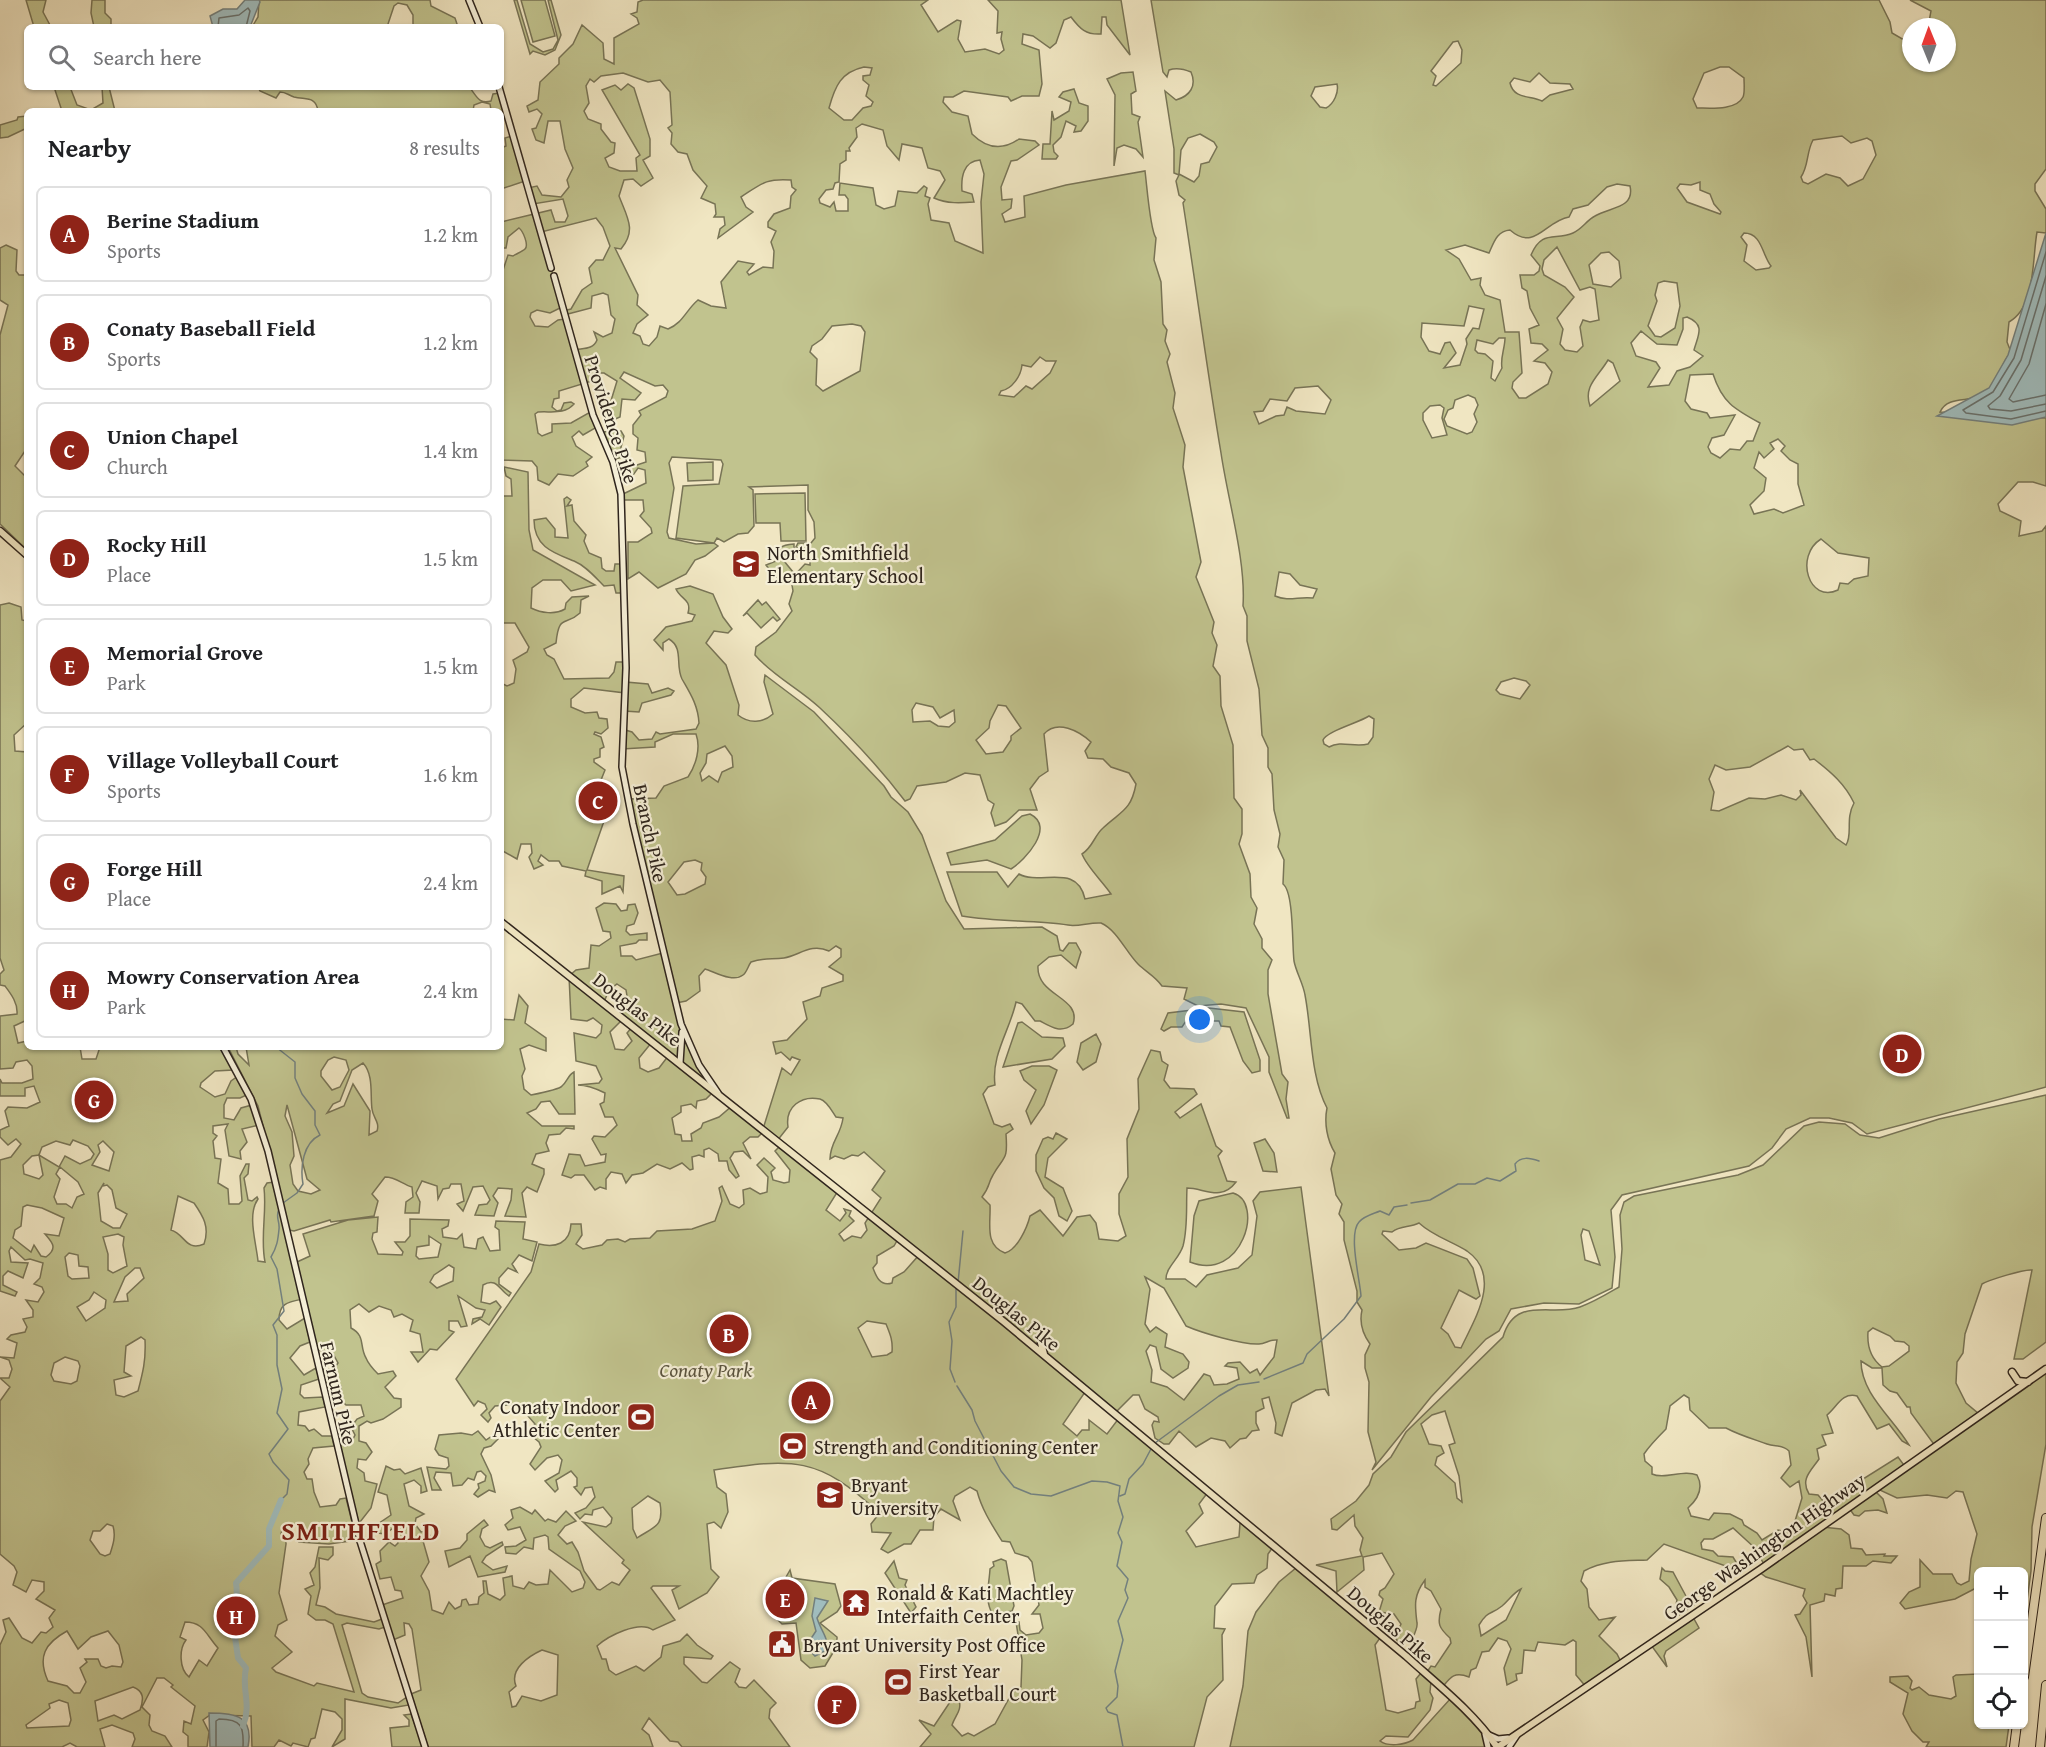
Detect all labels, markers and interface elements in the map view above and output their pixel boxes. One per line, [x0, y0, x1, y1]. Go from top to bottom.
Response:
north arrow [1902, 18, 1956, 72]
search box [24, 24, 504, 90]
icon: search [45, 41, 78, 74]
text: Search here [93, 41, 202, 73]
text: Nearby [48, 128, 131, 167]
text: 8 results [409, 133, 480, 162]
text: Berine Stadium [107, 204, 259, 236]
text: A [63, 220, 76, 249]
text: 1.2 km [423, 220, 478, 249]
text: Sports [107, 236, 161, 265]
text: Conaty Baseball Field [107, 312, 315, 344]
text: B [63, 328, 76, 357]
text: 1.2 km [423, 328, 478, 357]
text: Sports [107, 344, 161, 373]
street label: Providence Pike [578, 351, 646, 487]
text: Union Chapel [107, 420, 238, 452]
text: C [64, 436, 75, 465]
text: 1.4 km [423, 436, 478, 465]
text: Church [107, 452, 168, 481]
text: Rocky Hill [107, 528, 207, 560]
place label: North Smithfield Elementary School [767, 538, 924, 590]
text: D [63, 544, 76, 573]
text: 1.5 km [423, 544, 478, 573]
school or university icon: North Smithfield Elementary School [730, 548, 762, 580]
text: Place [107, 560, 151, 589]
text: Memorial Grove [107, 636, 263, 668]
text: E [64, 652, 75, 681]
text: 1.5 km [423, 652, 478, 681]
text: Park [107, 668, 146, 697]
text: Village Volleyball Court [107, 744, 339, 776]
text: F [64, 760, 75, 789]
text: 1.6 km [423, 760, 478, 789]
text: Sports [107, 776, 161, 805]
pin: C [578, 778, 618, 824]
street label: Branch Pike [626, 781, 676, 885]
text: Forge Hill [107, 852, 202, 884]
text: G [63, 868, 76, 897]
text: 2.4 km [423, 868, 478, 897]
text: Place [107, 884, 151, 913]
text: Mowry Conservation Area [107, 960, 360, 992]
street label: Douglas Pike [587, 965, 689, 1053]
text: H [63, 976, 76, 1005]
text: 2.4 km [423, 976, 478, 1005]
text: Park [107, 992, 146, 1021]
your location [1185, 1005, 1214, 1034]
pin: D [1882, 1032, 1922, 1076]
pin: G [74, 1078, 113, 1122]
street label: Douglas Pike [967, 1268, 1067, 1358]
pin: B [710, 1312, 748, 1356]
street label: Farnum Pike [313, 1339, 365, 1447]
park label: Conaty Park [660, 1355, 753, 1384]
pin: A [792, 1378, 830, 1424]
place label: Conaty Indoor Athletic Center [492, 1392, 620, 1444]
sports icon: Conaty Indoor Athletic Center [625, 1401, 657, 1433]
sports icon: Strength and Conditioning Center [777, 1430, 809, 1462]
place label: Strength and Conditioning Center [814, 1432, 1098, 1461]
street label: George Washington Highway [1657, 1465, 1871, 1627]
place label: Bryant University [851, 1470, 939, 1522]
school or university icon: Bryant University [814, 1479, 846, 1511]
district label: SMITHFIELD [281, 1511, 441, 1550]
map controls [1974, 1567, 2028, 1729]
button: + [1974, 1567, 2028, 1621]
pin: E [766, 1576, 804, 1622]
place label: Ronald & Kati Machtley Interfaith Center [877, 1578, 1074, 1630]
street label: Douglas Pike [1341, 1578, 1441, 1670]
temple icon: Ronald & Kati Machtley Interfaith Center [840, 1587, 872, 1619]
pin: H [216, 1594, 256, 1638]
button: − [1974, 1621, 2028, 1675]
public building icon: Bryant University Post Office [766, 1628, 798, 1660]
place label: Bryant University Post Office [803, 1630, 1046, 1659]
place label: First Year Basketball Court [919, 1656, 1057, 1708]
sports icon: First Year Basketball Court [882, 1666, 914, 1698]
button: locate [1974, 1675, 2028, 1729]
pin: F [818, 1682, 856, 1728]

